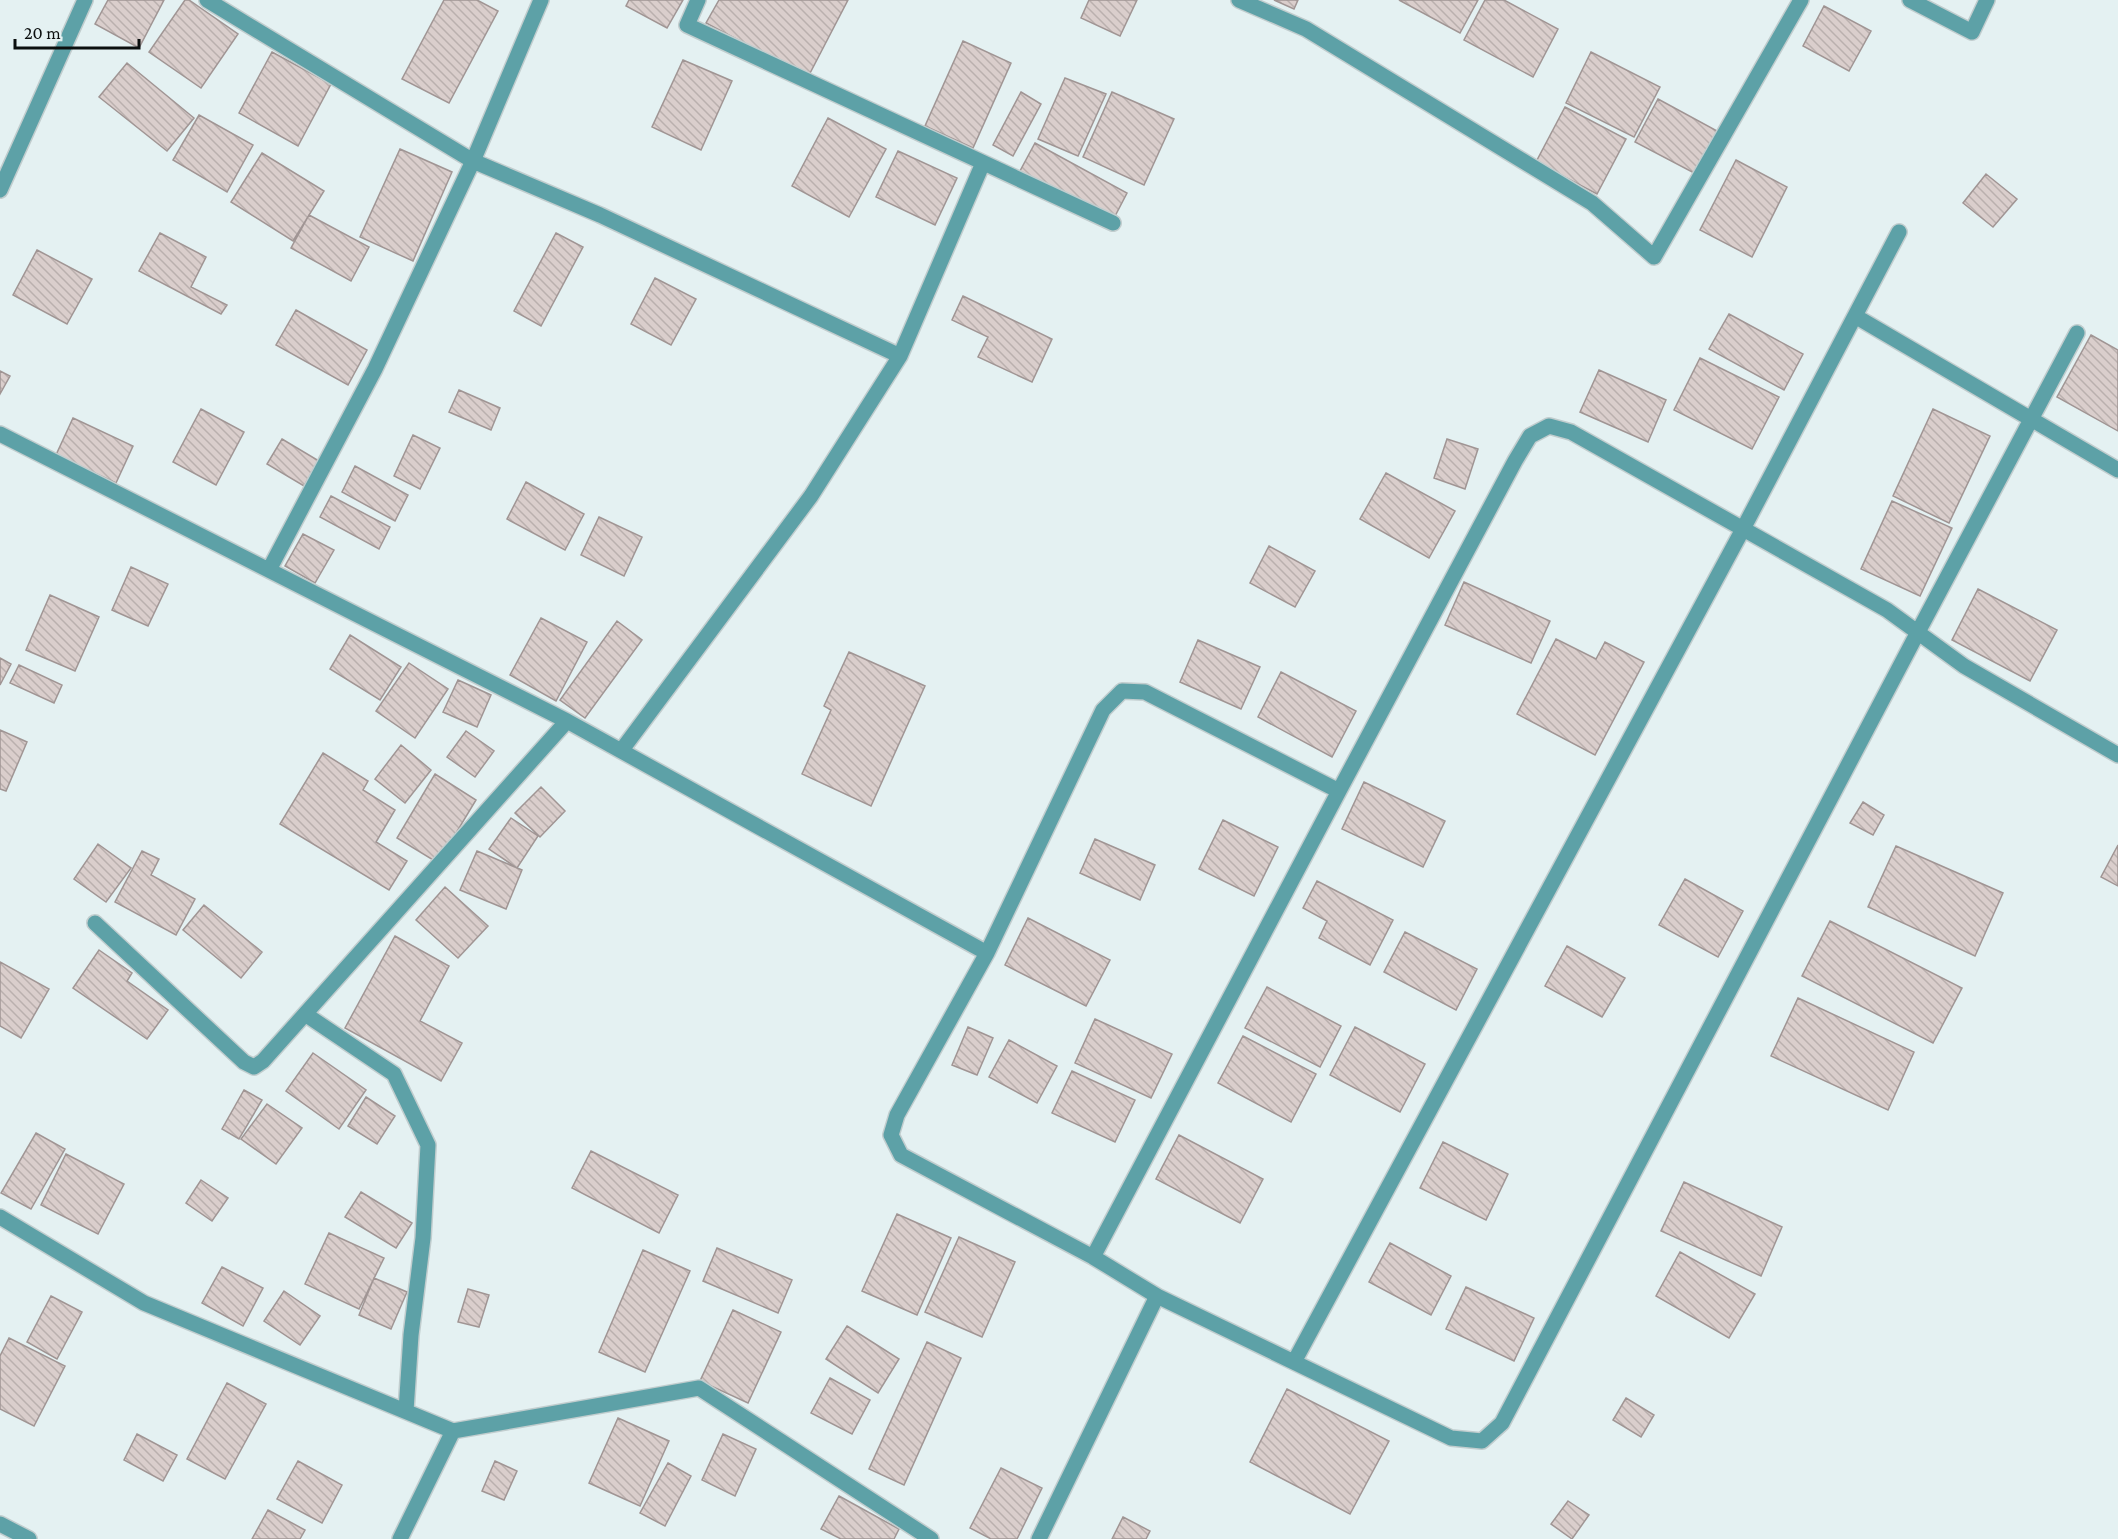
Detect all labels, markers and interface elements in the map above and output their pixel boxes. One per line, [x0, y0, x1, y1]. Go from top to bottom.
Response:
scale bar [15, 12, 140, 50]
text: 20 m [24, 23, 61, 43]

